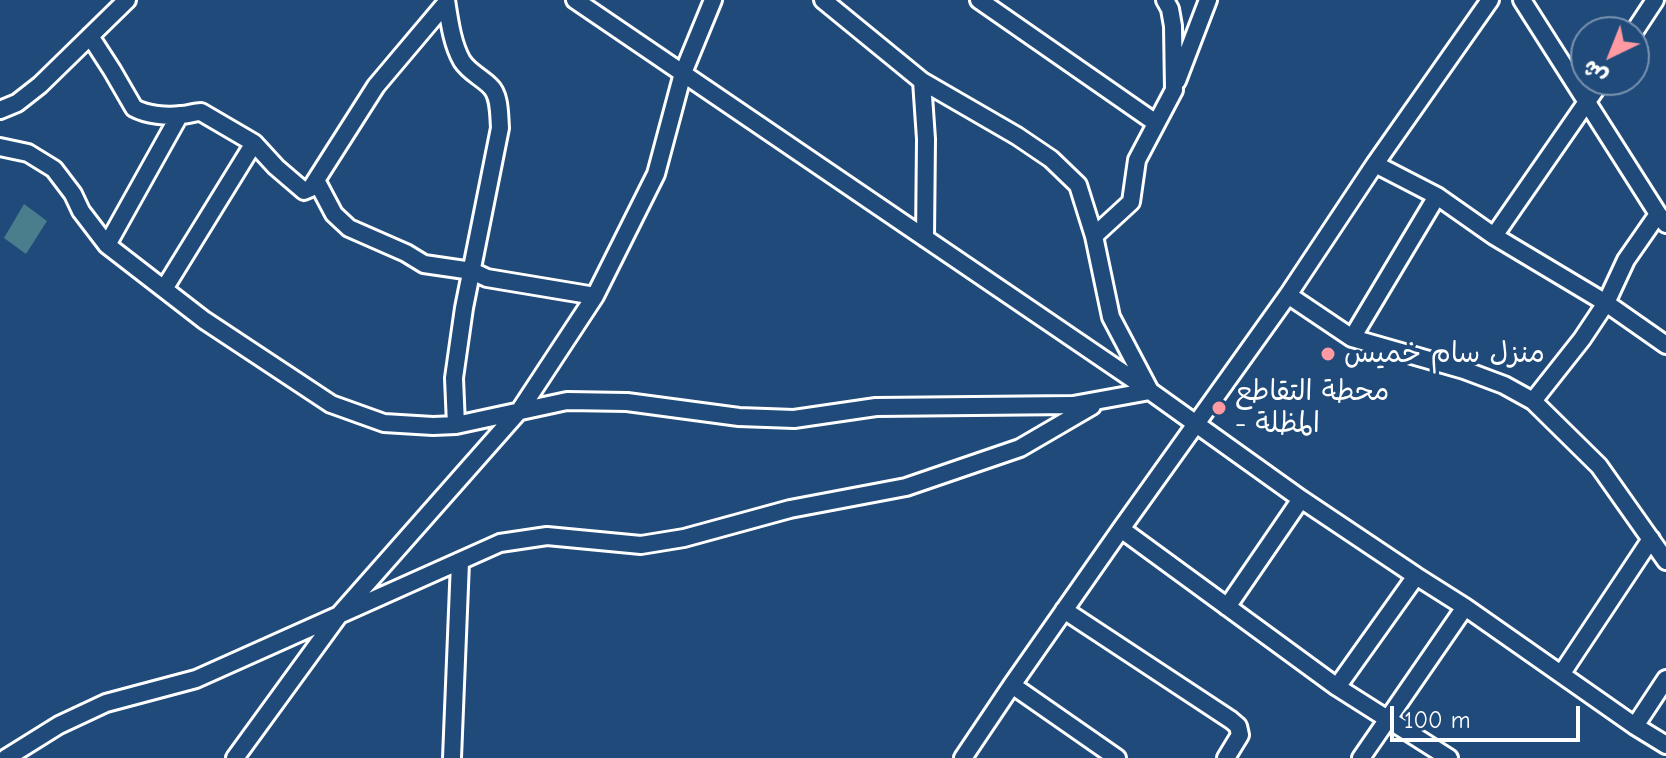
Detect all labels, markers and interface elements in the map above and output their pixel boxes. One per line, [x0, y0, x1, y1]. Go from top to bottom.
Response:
north arrow [1570, 16, 1650, 96]
text: ش [1577, 54, 1613, 90]
place label: منزل سام خميس [1344, 337, 1545, 371]
marker: منزل سام خميس [1319, 345, 1337, 363]
place label: محطة التقاطع - المظلة [1235, 375, 1389, 441]
marker: محطة التقاطع - المظلة [1210, 399, 1228, 417]
scale bar [1394, 690, 1584, 740]
text: 100 m [1404, 706, 1471, 734]

